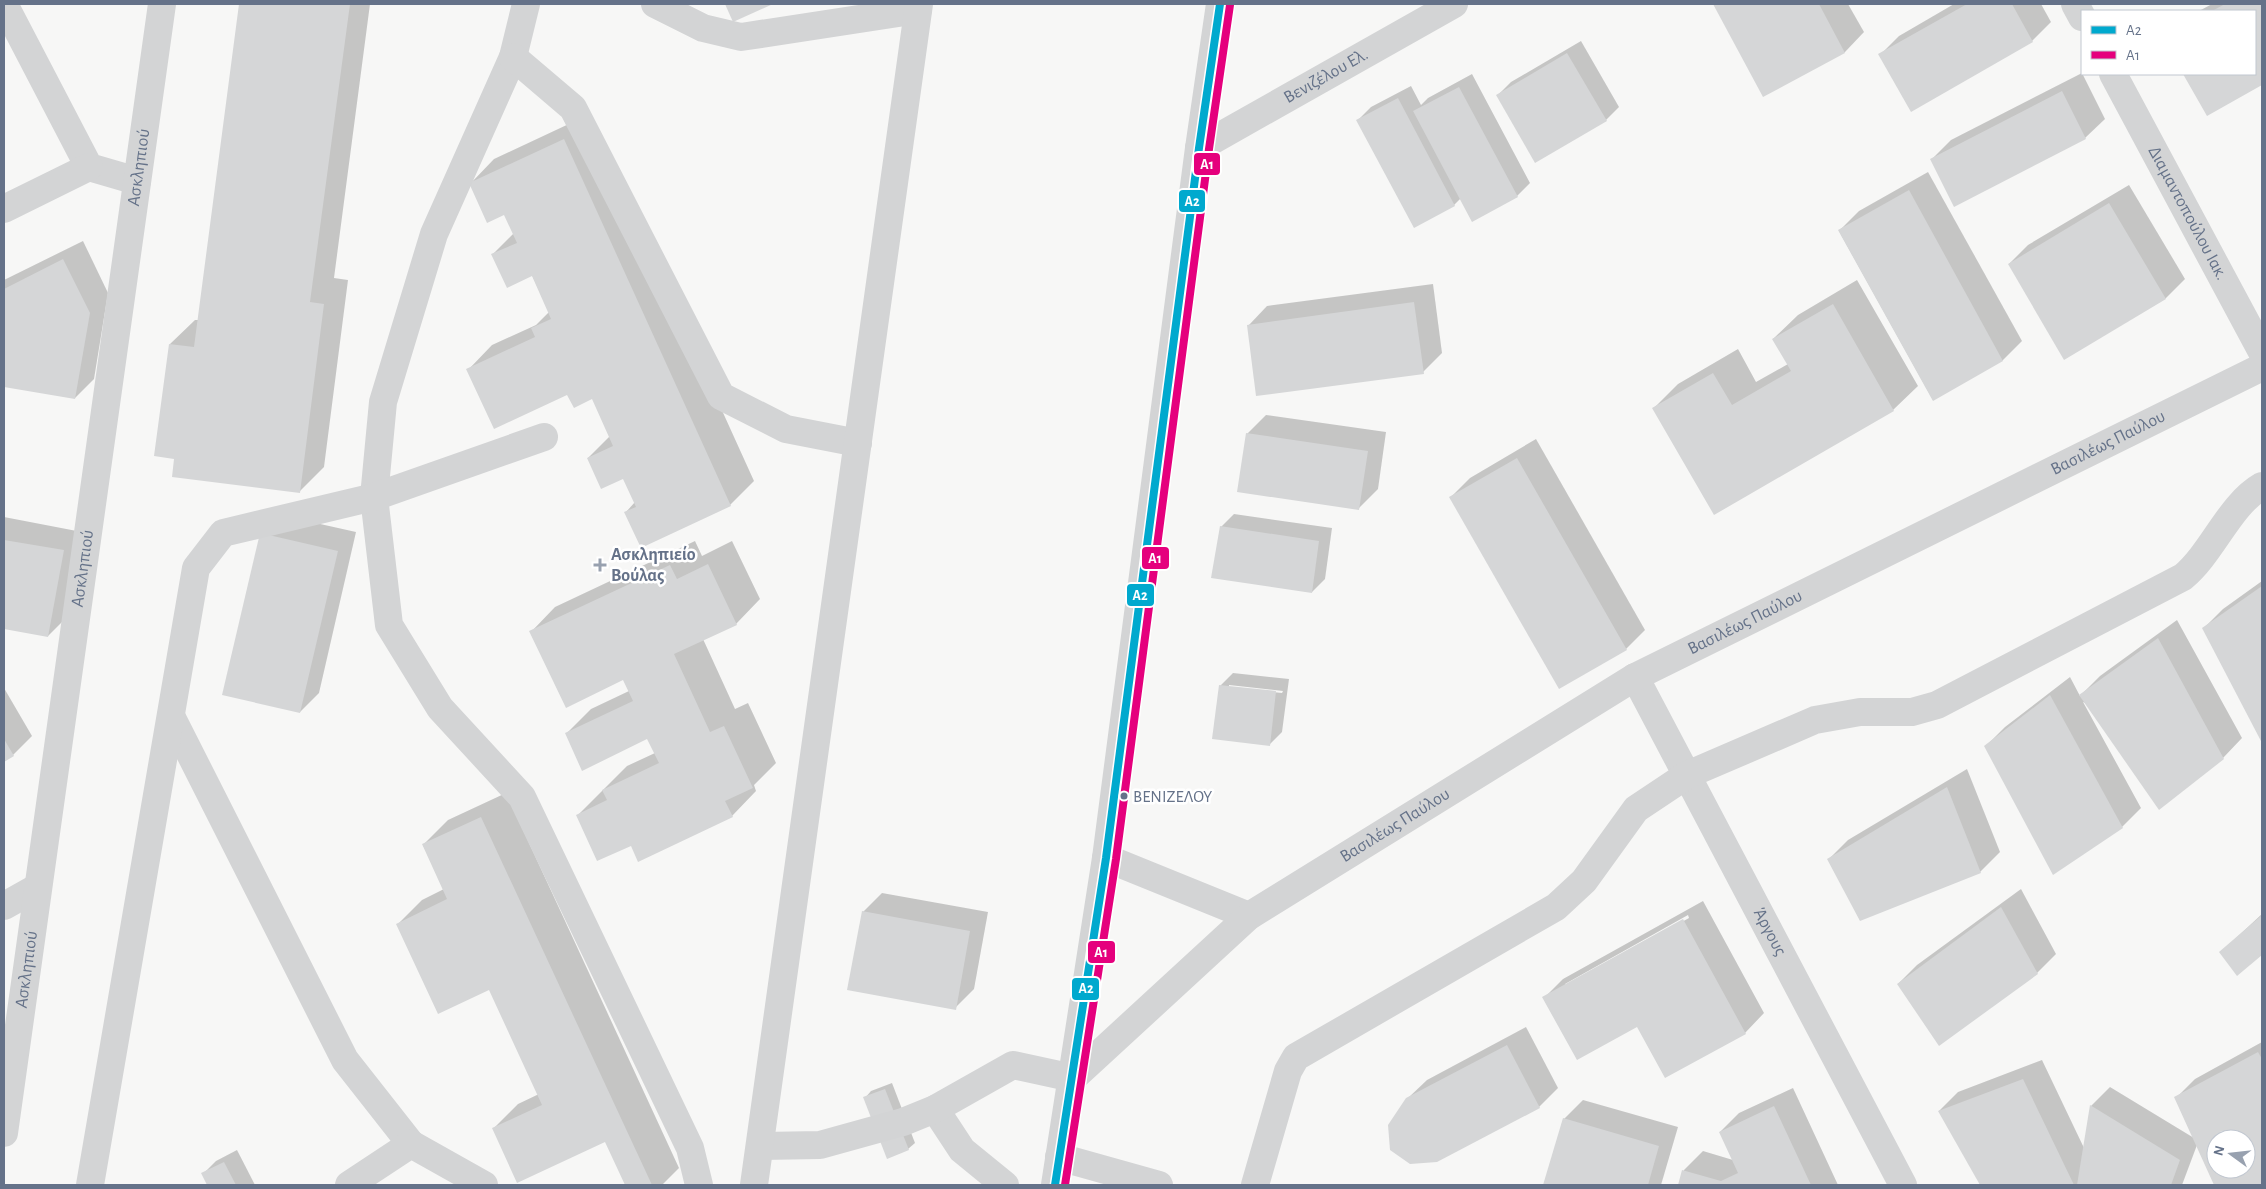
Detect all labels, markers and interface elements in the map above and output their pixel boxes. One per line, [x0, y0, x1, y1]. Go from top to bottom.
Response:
legend [2081, 10, 2256, 75]
text: Α2 [2126, 23, 2142, 38]
street label: Βενιζέλου Ελ. [1281, 45, 1371, 107]
text: Α1 [2126, 48, 2140, 63]
street label: Ασκληπιού [125, 128, 153, 207]
street label: Διαμαντοπούλου Ιακ. [2145, 143, 2231, 283]
line badge: Α1 [1193, 152, 1221, 176]
text: Α1 [1200, 158, 1214, 172]
line badge: Α2 [1178, 189, 1206, 213]
text: Α2 [1185, 195, 1200, 209]
street label: Βασιλέως Παύλου [2048, 407, 2168, 479]
street label: Ασκληπιού [69, 529, 97, 608]
place label: Ασκληπιείο Βούλας [611, 545, 696, 585]
line badge: Α1 [1141, 546, 1170, 570]
text: Α1 [1148, 552, 1162, 566]
marker: Ασκληπιείο Βούλας [593, 558, 607, 572]
line badge: Α2 [1126, 583, 1155, 607]
street label: Βασιλέως Παύλου [1685, 587, 1805, 658]
text: Α2 [1133, 589, 1148, 603]
street label: Βασιλέως Παύλου [1337, 785, 1453, 866]
place label: ΒΕΝΙΖΕΛΟΥ [1133, 788, 1212, 805]
marker: ΒΕΝΙΖΕΛΟΥ [1119, 791, 1129, 801]
street label: Άργους [1749, 905, 1789, 959]
street label: Ασκληπιού [13, 930, 41, 1009]
line badge: Α1 [1087, 940, 1116, 964]
text: Α1 [1094, 946, 1108, 960]
line badge: Α2 [1071, 977, 1100, 1001]
text: Α2 [1079, 982, 1094, 996]
north arrow [2206, 1129, 2256, 1179]
text: N [2211, 1144, 2227, 1157]

